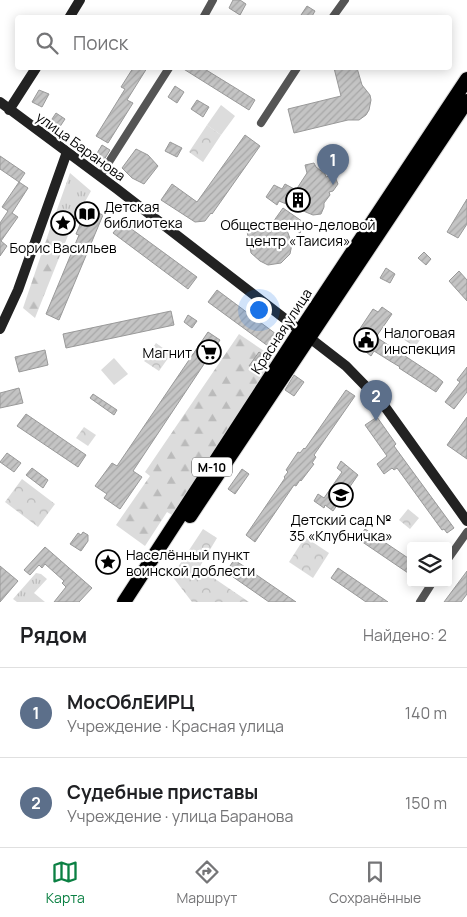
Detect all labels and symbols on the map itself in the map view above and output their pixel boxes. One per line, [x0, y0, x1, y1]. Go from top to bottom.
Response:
street label: улица Баранова [32, 107, 130, 185]
pin: 1 [317, 144, 349, 185]
building icon: Общественно-деловой центр «Таисия» [285, 187, 311, 213]
place label: Детская библиотека [104, 197, 182, 232]
library icon: Детская библиотека [74, 201, 100, 227]
place icon: Борис Васильев [50, 210, 76, 236]
place label: Общественно-деловой центр «Таисия» [221, 215, 375, 250]
place label: Борис Васильев [10, 238, 117, 257]
street label: Красная улица [246, 285, 316, 377]
your location [246, 297, 272, 323]
place label: Налоговая инспекция [384, 323, 455, 358]
public building icon: Налоговая инспекция [353, 327, 379, 353]
supermarket icon: Магнит [196, 339, 222, 365]
place label: Магнит [143, 343, 192, 362]
pin: 2 [360, 380, 392, 421]
road number: М-10 [192, 458, 232, 477]
school or university icon: Детский сад № 35 «Клубничка» [328, 482, 354, 508]
place label: Детский сад № 35 «Клубничка» [289, 510, 393, 545]
place label: Населённый пункт воинской доблести [126, 545, 255, 580]
place icon: Населённый пункт воинской доблести [95, 549, 121, 575]

